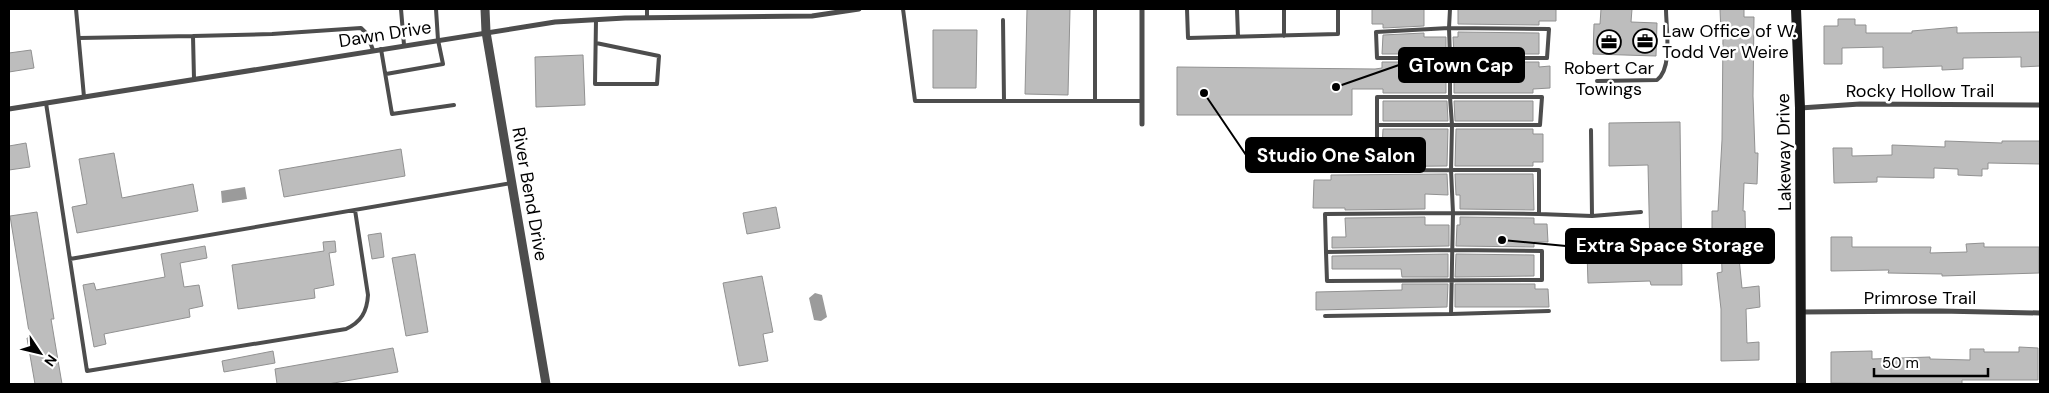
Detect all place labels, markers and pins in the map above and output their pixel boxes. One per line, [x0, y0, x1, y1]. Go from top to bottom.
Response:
place label: Law Office of W. Todd Ver Weire [1662, 19, 1796, 64]
office icon: Law Office of W. Todd Ver Weire [1632, 28, 1658, 54]
office icon: Robert Car Towings [1596, 29, 1622, 55]
callout: GTown Cap [1399, 48, 1524, 82]
place label: Robert Car Towings [1564, 56, 1654, 101]
callout: Studio One Salon [1246, 138, 1425, 172]
callout: Extra Space Storage [1566, 229, 1774, 263]

